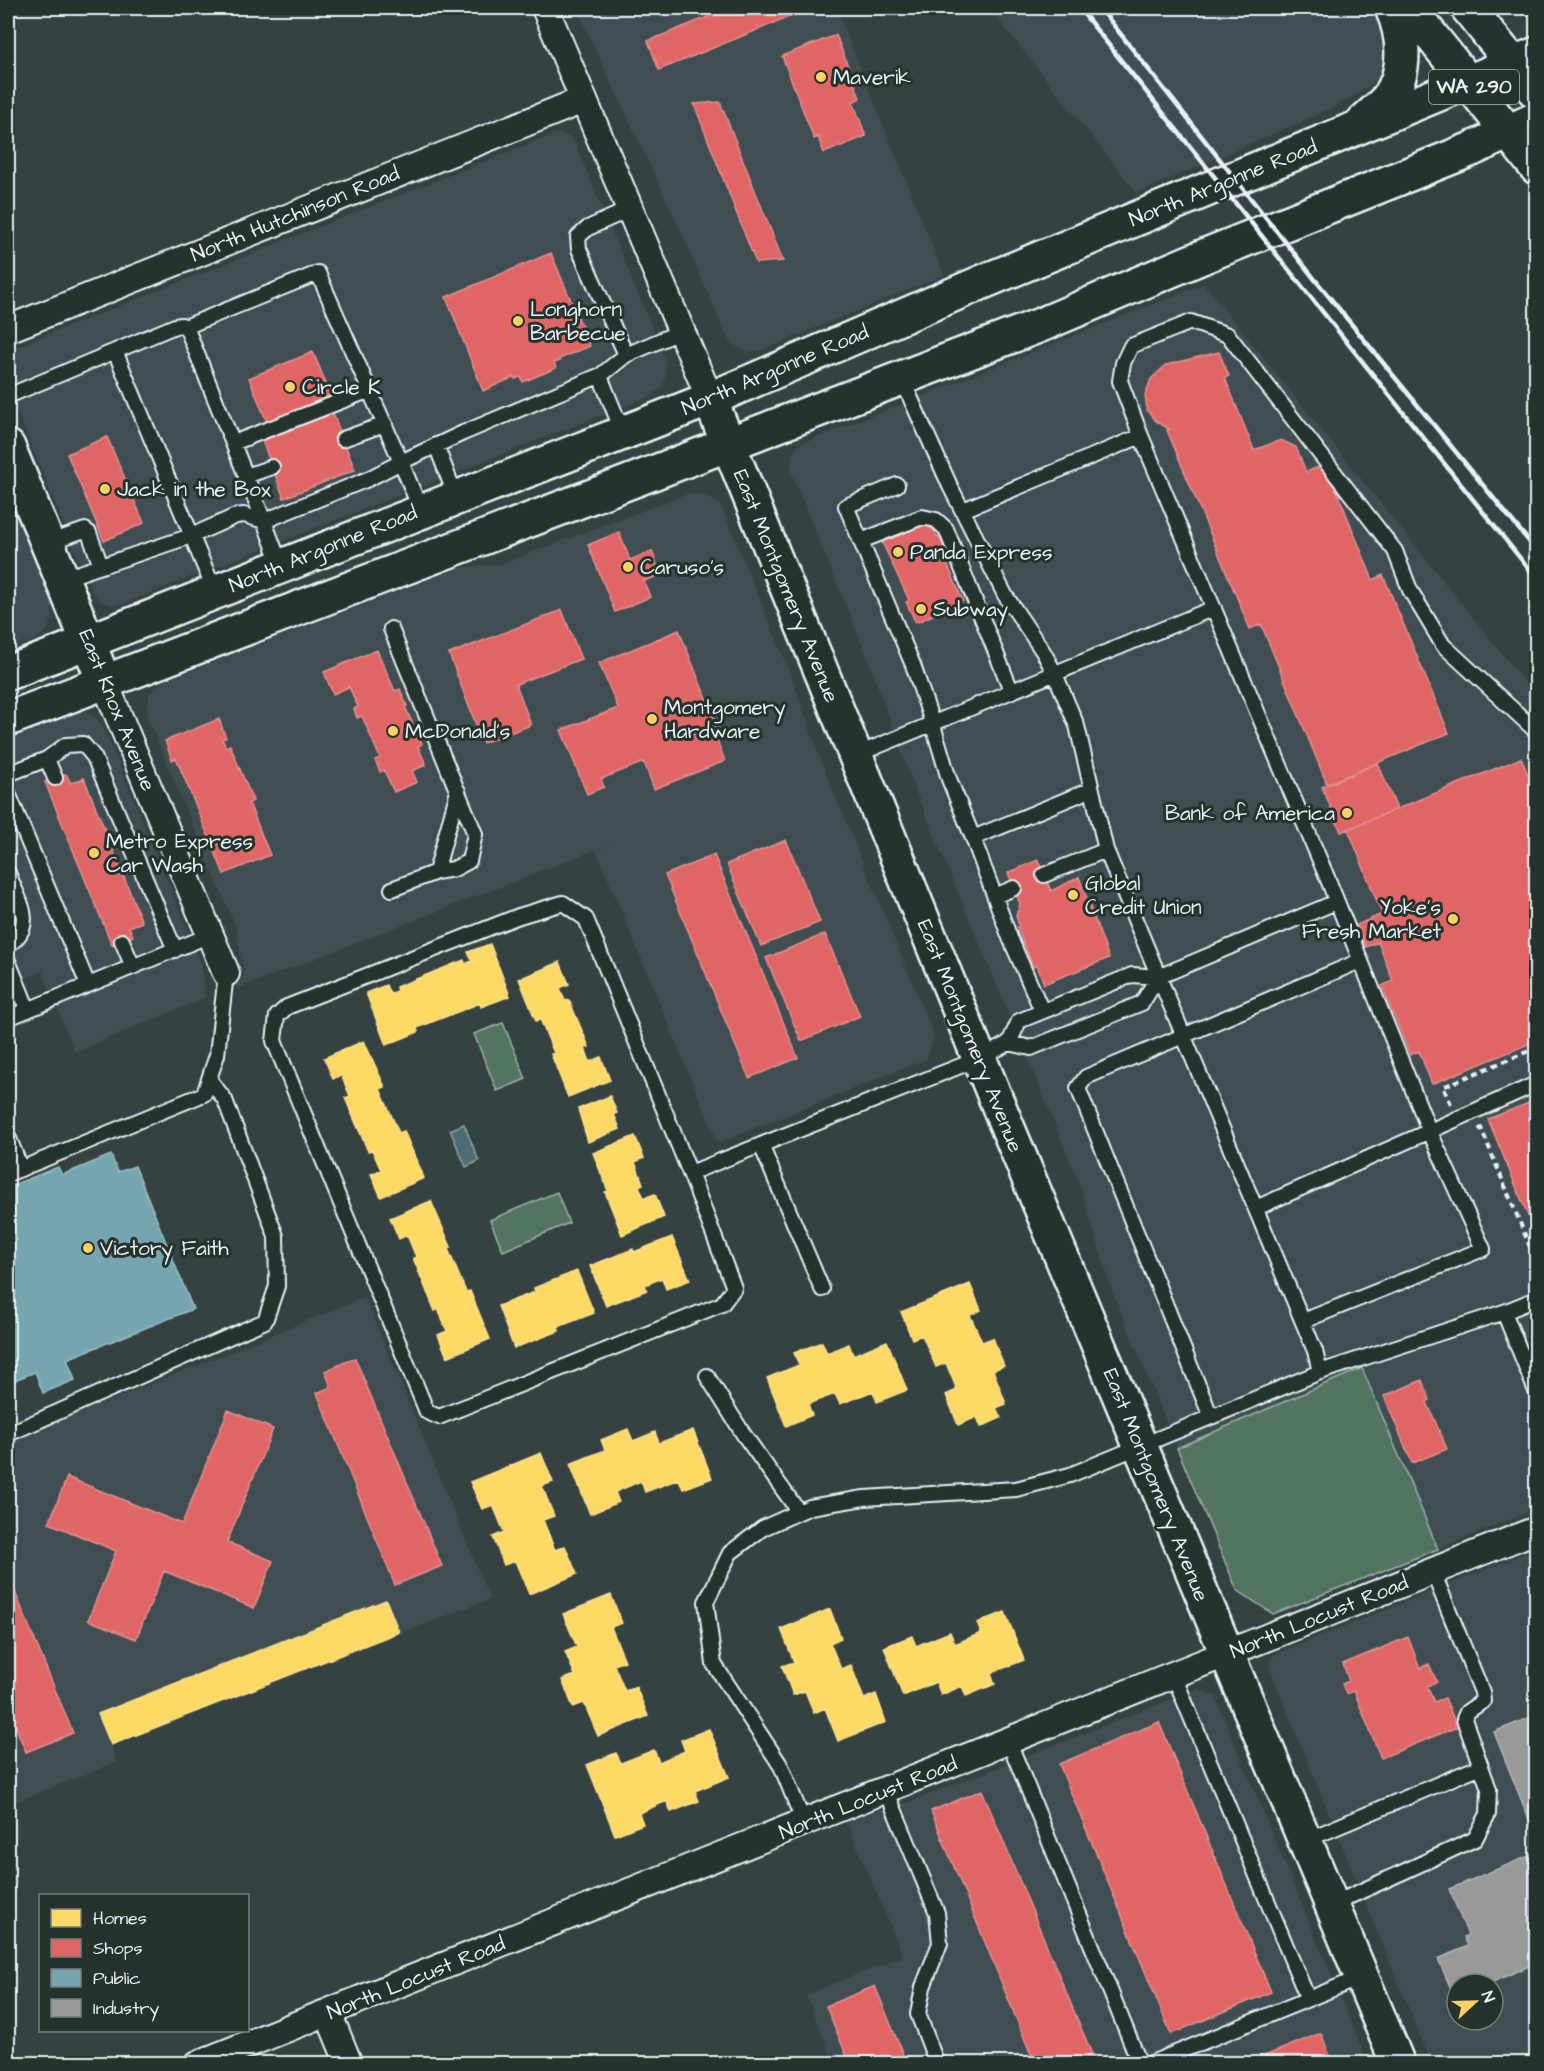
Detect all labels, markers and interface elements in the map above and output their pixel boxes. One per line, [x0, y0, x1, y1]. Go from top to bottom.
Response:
place label: Maverik [833, 63, 911, 92]
marker: Maverik [814, 70, 828, 84]
road number: WA 290 [1429, 70, 1519, 104]
street label: North Argonne Road [1125, 132, 1322, 236]
street label: North Hutchinson Road [186, 159, 404, 269]
place label: Longhorn Barbecue [530, 295, 626, 348]
marker: Longhorn Barbecue [511, 314, 525, 328]
street label: North Argonne Road [677, 317, 874, 424]
place label: Circle K [302, 373, 381, 402]
marker: Circle K [283, 380, 297, 394]
street label: East Montgomery Avenue [724, 465, 846, 708]
place label: Jack in the Box [117, 475, 271, 504]
marker: Jack in the Box [98, 482, 112, 496]
street label: North Argonne Road [225, 498, 422, 602]
place label: Panda Express [910, 538, 1052, 568]
marker: Panda Express [891, 545, 905, 559]
place label: Caruso's [640, 553, 724, 582]
marker: Caruso's [621, 560, 635, 574]
place label: Subway [933, 595, 1009, 626]
marker: Subway [914, 602, 928, 616]
street label: East Knox Avenue [71, 625, 163, 795]
place label: Montgomery Hardware [664, 693, 786, 746]
marker: Montgomery Hardware [645, 712, 659, 726]
place label: McDonald's [405, 717, 510, 746]
marker: McDonald's [386, 724, 400, 738]
place label: Bank of America [1165, 799, 1335, 828]
marker: Bank of America [1340, 806, 1354, 820]
place label: Metro Express Car Wash [106, 827, 253, 880]
marker: Metro Express Car Wash [87, 846, 101, 860]
place label: Global Credit Union [1085, 869, 1201, 922]
marker: Global Credit Union [1066, 888, 1080, 902]
place label: Yoke's Fresh Market [1302, 893, 1442, 946]
marker: Yoke's Fresh Market [1446, 912, 1460, 926]
street label: East Montgomery Avenue [908, 915, 1030, 1158]
place label: Victory Faith [100, 1234, 229, 1265]
marker: Victory Faith [81, 1241, 95, 1255]
street label: East Montgomery Avenue [1094, 1364, 1216, 1607]
street label: North Locust Road [1226, 1568, 1413, 1666]
street label: North Locust Road [775, 1749, 962, 1847]
legend [39, 1894, 249, 2032]
text: Homes [93, 1906, 147, 1931]
street label: North Locust Road [323, 1929, 510, 2027]
text: Shops [93, 1936, 143, 1961]
text: Public [93, 1966, 141, 1991]
north arrow [1445, 1972, 1505, 2032]
text: N [1476, 1988, 1500, 2006]
text: Industry [93, 1996, 159, 2022]

